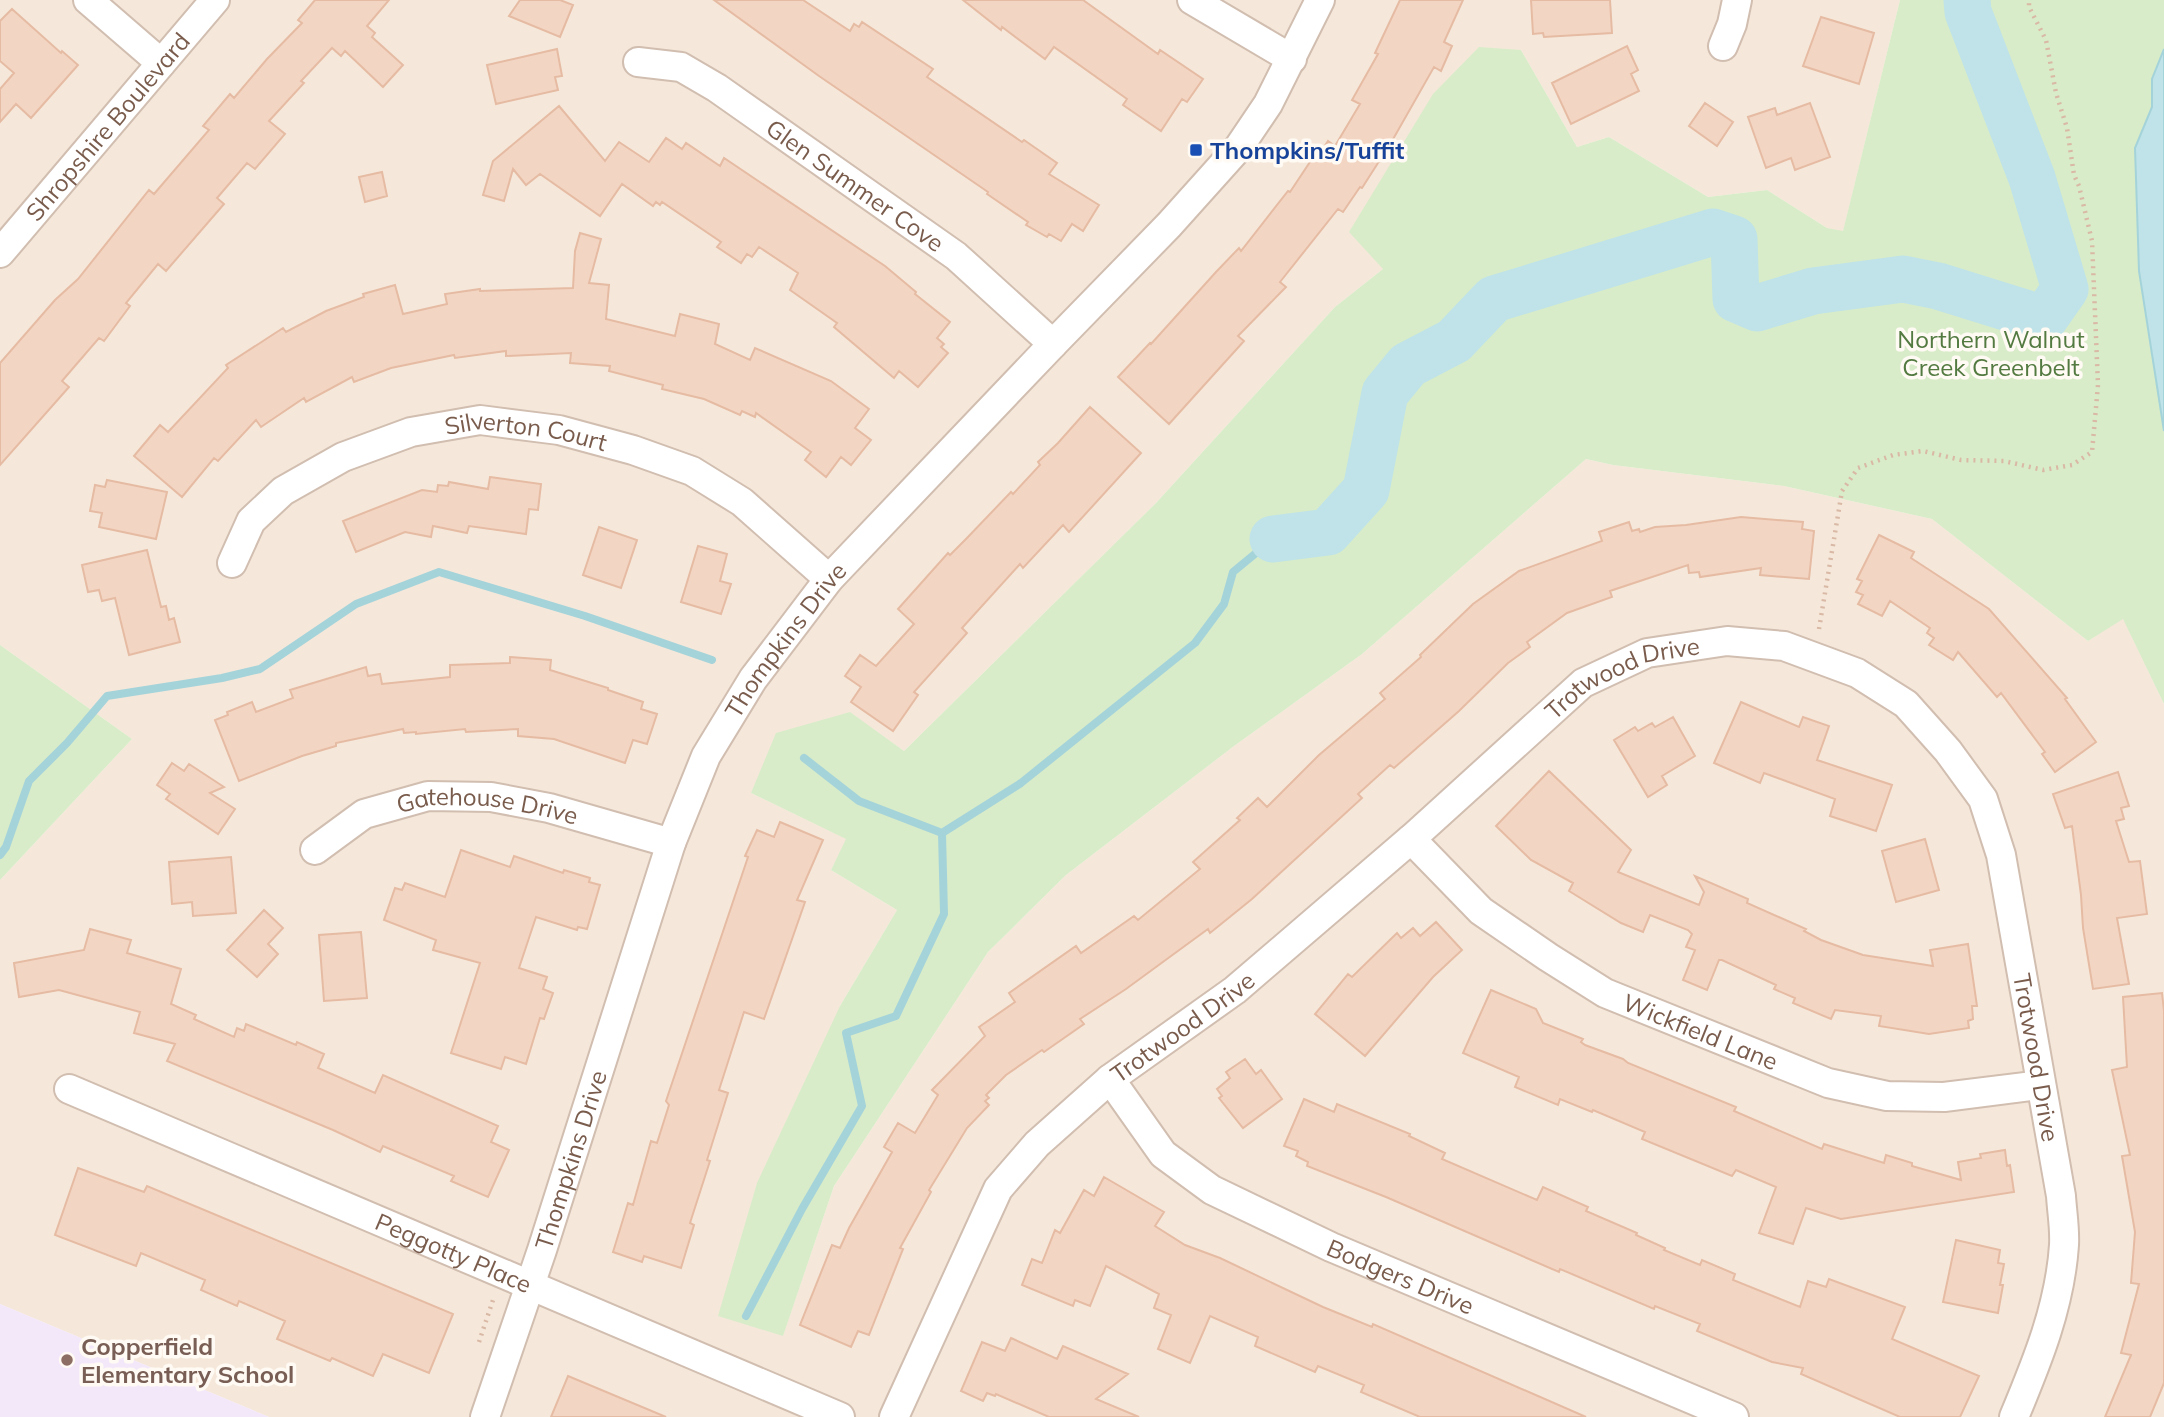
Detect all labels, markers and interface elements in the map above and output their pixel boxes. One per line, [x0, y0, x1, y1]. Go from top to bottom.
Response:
street label: Shropshire Boulevard [19, 26, 196, 227]
street label: Glen Summer Cove [761, 112, 950, 258]
place label: Thompkins/Tuffit [1210, 135, 1404, 165]
marker: Thompkins/Tuffit [1188, 142, 1204, 158]
park label: Northern Walnut Creek Greenbelt [1897, 324, 2085, 382]
street label: Silverton Court [442, 405, 610, 457]
street label: Thompkins Drive [718, 556, 852, 723]
street label: Trotwood Drive [1538, 630, 1702, 725]
street label: Gatehouse Drive [393, 781, 582, 831]
street label: Trotwood Drive [1105, 965, 1261, 1089]
street label: Trotwood Drive [2007, 971, 2066, 1144]
street label: Wickfield Lane [1619, 987, 1782, 1076]
street label: Thompkins Drive [528, 1067, 613, 1253]
street label: Peggotty Place [371, 1206, 536, 1299]
street label: Bodgers Drive [1322, 1232, 1479, 1321]
place label: Copperfield Elementary School [81, 1331, 294, 1389]
marker: Copperfield Elementary School [59, 1352, 75, 1368]

